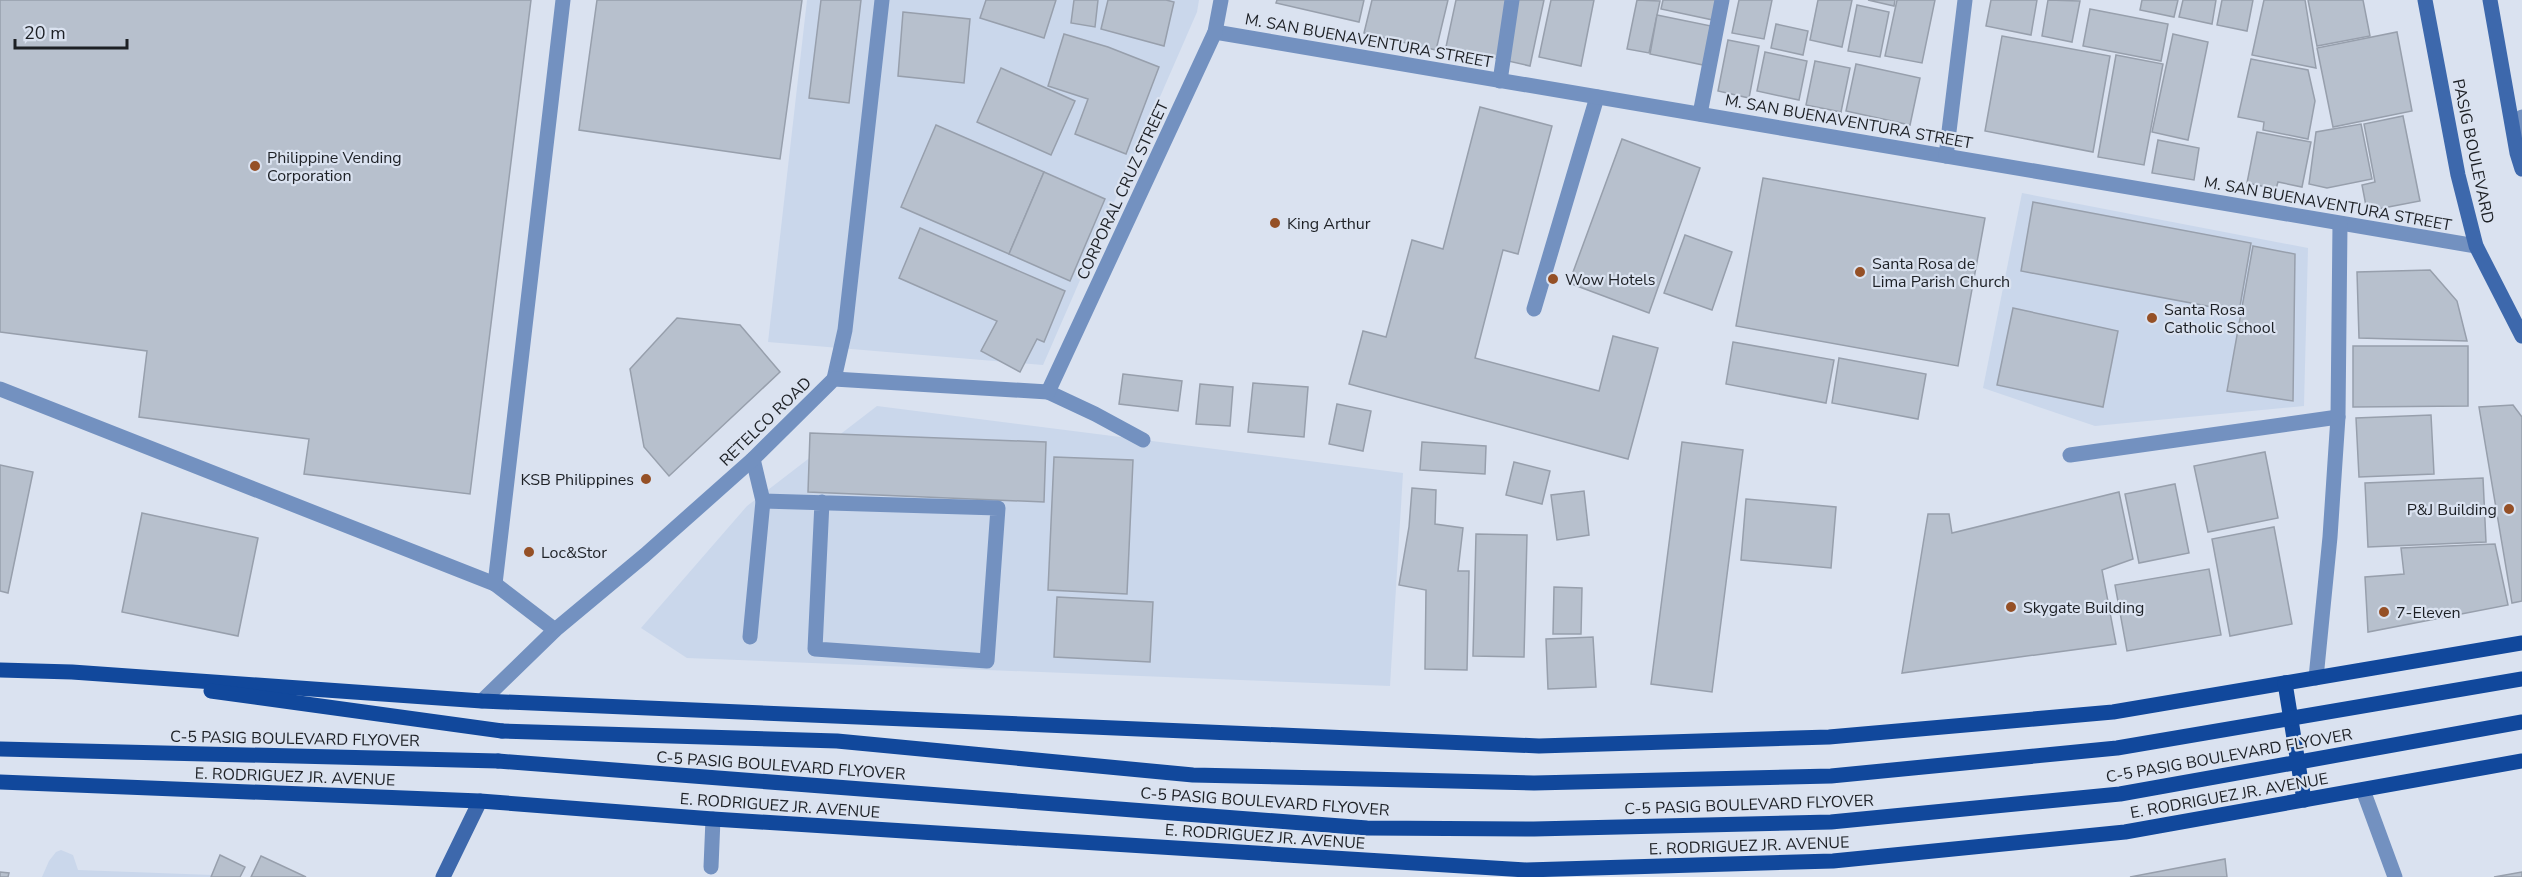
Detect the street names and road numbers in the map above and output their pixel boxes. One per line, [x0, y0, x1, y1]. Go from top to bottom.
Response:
street label: M. SAN BUENAVENTURA STREET [1243, 8, 1495, 74]
street label: PASIG BOULEVARD [2447, 77, 2499, 226]
street label: M. SAN BUENAVENTURA STREET [1723, 89, 1975, 155]
street label: CORPORAL CRUZ STREET [1072, 97, 1174, 284]
street label: M. SAN BUENAVENTURA STREET [2202, 171, 2454, 237]
street label: RETELCO ROAD [715, 372, 816, 471]
street label: C-5 PASIG BOULEVARD FLYOVER [2104, 723, 2354, 788]
street label: C-5 PASIG BOULEVARD FLYOVER [170, 726, 420, 752]
street label: C-5 PASIG BOULEVARD FLYOVER [656, 746, 907, 786]
street label: E. RODRIGUEZ JR. AVENUE [194, 763, 396, 791]
street label: E. RODRIGUEZ JR. AVENUE [2128, 768, 2330, 824]
street label: C-5 PASIG BOULEVARD FLYOVER [1140, 782, 1391, 822]
street label: E. RODRIGUEZ JR. AVENUE [679, 788, 881, 824]
street label: C-5 PASIG BOULEVARD FLYOVER [1624, 790, 1874, 820]
street label: E. RODRIGUEZ JR. AVENUE [1164, 819, 1366, 855]
street label: E. RODRIGUEZ JR. AVENUE [1648, 832, 1850, 860]

